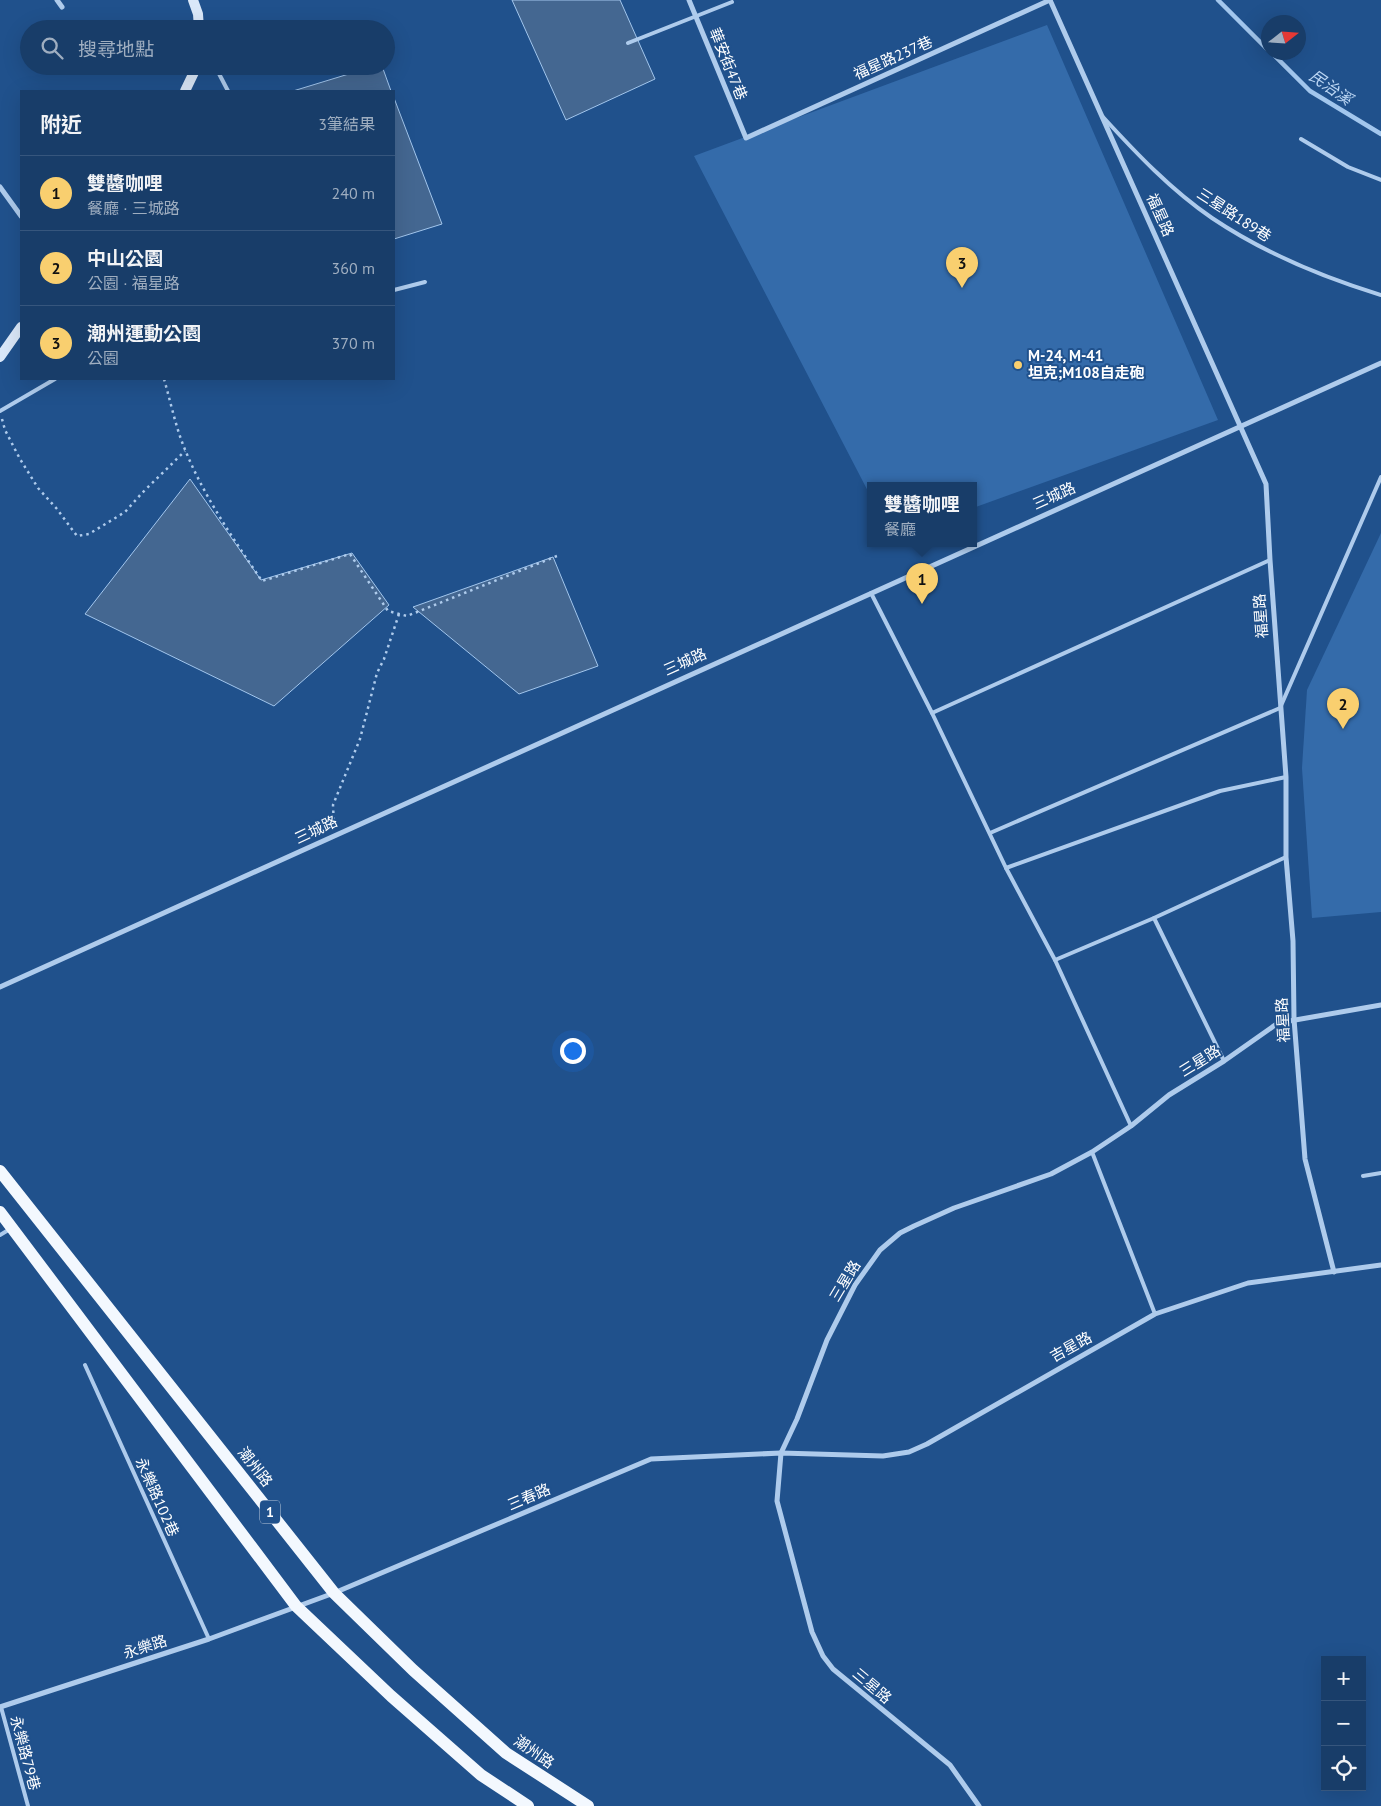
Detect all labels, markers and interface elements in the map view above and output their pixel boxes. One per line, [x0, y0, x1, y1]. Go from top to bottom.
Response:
north arrow [1261, 15, 1306, 60]
search box [20, 20, 395, 75]
street label: 華安街47巷 [705, 25, 752, 103]
street label: 福星路237巷 [850, 32, 935, 83]
icon: search [38, 34, 66, 62]
text: 搜尋地點 [78, 37, 154, 61]
water label: 民治溪 [1306, 65, 1358, 110]
text: 附近 [40, 111, 82, 138]
text: 3筆結果 [318, 114, 375, 134]
text: 雙醬咖哩 [87, 171, 163, 195]
text: 1 [51, 183, 61, 203]
text: 240 m [332, 183, 375, 203]
street label: 三星路189巷 [1194, 184, 1275, 246]
street label: 福星路 [1143, 190, 1178, 239]
text: 餐廳 · 三城路 [87, 198, 180, 218]
text: 中山公園 [87, 246, 163, 270]
pin: 3 [946, 247, 978, 288]
text: 2 [51, 258, 61, 278]
text: 360 m [332, 258, 375, 278]
text: 公園 · 福星路 [87, 273, 180, 293]
text: 潮州運動公園 [87, 321, 201, 345]
text: 3 [51, 333, 61, 353]
text: 370 m [332, 333, 375, 353]
place label: M-24, M-41 坦克;M108自走砲 [1028, 346, 1145, 382]
text: 公園 [87, 348, 119, 368]
marker: M-24, M-41 坦克;M108自走砲 [1012, 359, 1024, 371]
street label: 三城路 [1029, 478, 1078, 513]
popup [867, 482, 977, 547]
text: 雙醬咖哩 [884, 492, 960, 516]
text: 餐廳 [884, 519, 916, 539]
pin: 1 [906, 563, 938, 604]
street label: 福星路 [1249, 593, 1272, 639]
street label: 三城路 [660, 644, 709, 679]
pin: 2 [1327, 688, 1359, 729]
street label: 三城路 [291, 811, 340, 848]
street label: 福星路 [1272, 997, 1293, 1043]
your location [560, 1038, 586, 1064]
street label: 三星路 [1176, 1041, 1224, 1081]
street label: 三星路 [825, 1257, 864, 1305]
street label: 吉星路 [1046, 1327, 1095, 1366]
street label: 潮州路 [234, 1443, 277, 1490]
street label: 永樂路102巷 [132, 1454, 183, 1539]
street label: 三春路 [504, 1479, 553, 1514]
road number: 1 [260, 1500, 280, 1524]
street label: 永樂路 [121, 1631, 169, 1663]
map controls [1321, 1656, 1366, 1791]
button: + [1321, 1656, 1366, 1701]
street label: 三星路 [849, 1664, 896, 1707]
button: − [1321, 1701, 1366, 1746]
street label: 永樂路79巷 [6, 1714, 45, 1792]
street label: 潮州路 [510, 1731, 558, 1772]
button: locate [1321, 1746, 1366, 1791]

